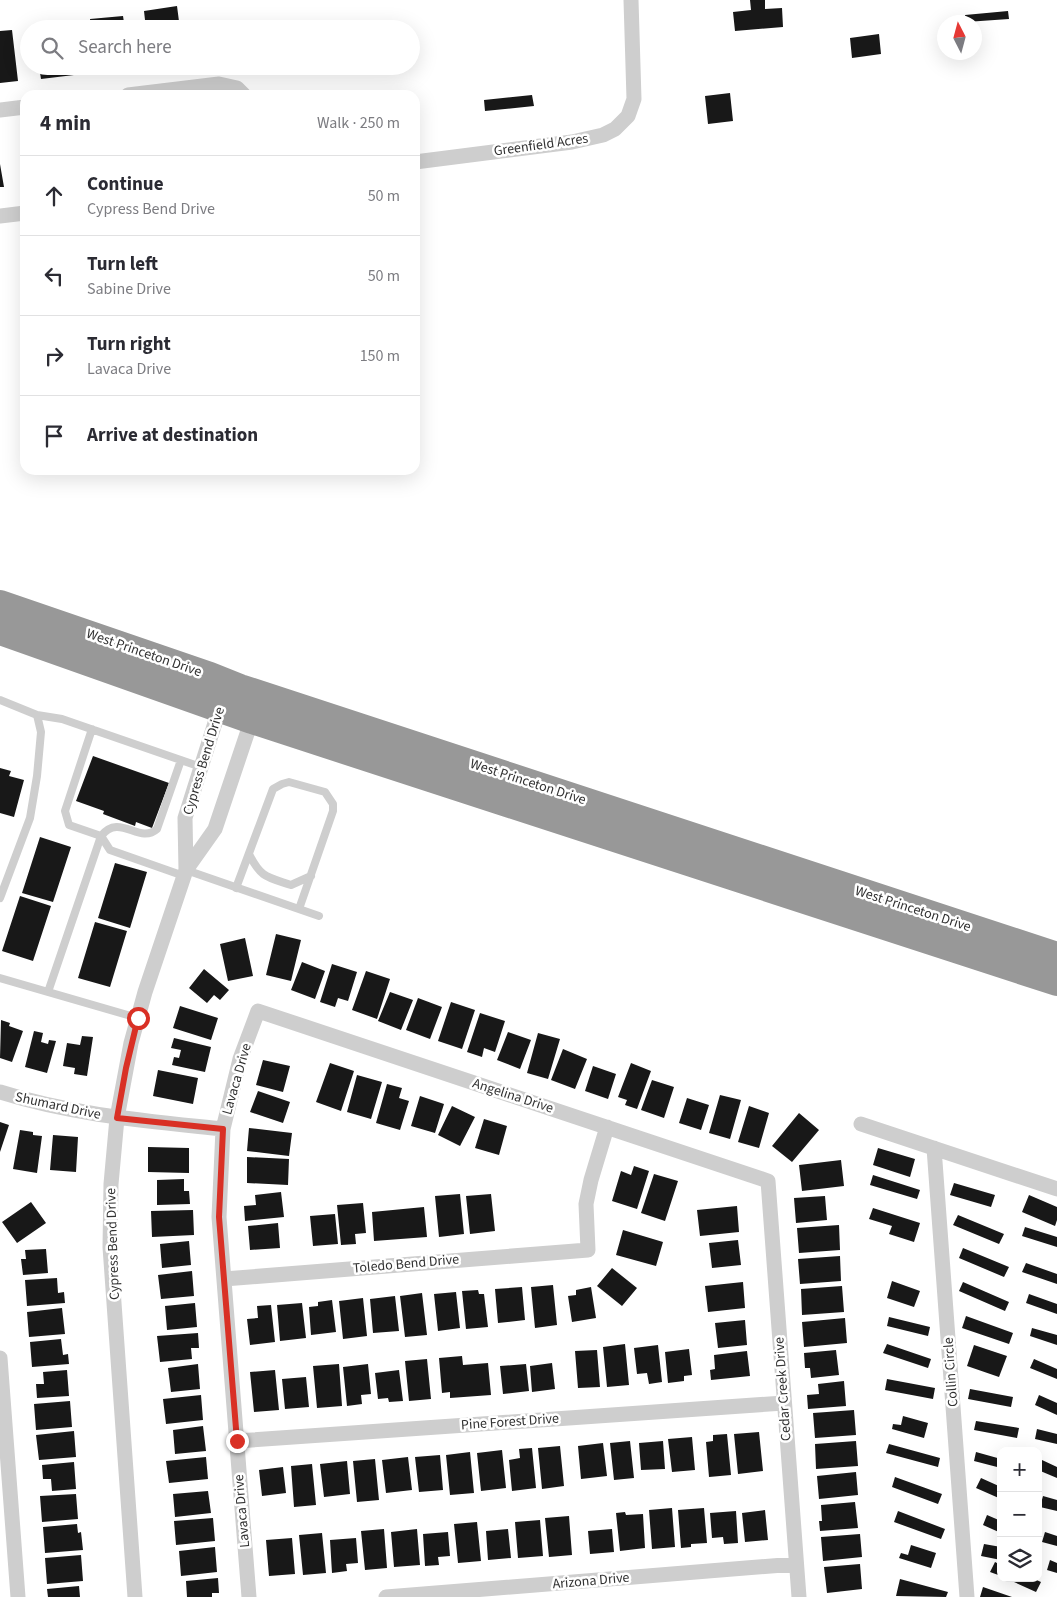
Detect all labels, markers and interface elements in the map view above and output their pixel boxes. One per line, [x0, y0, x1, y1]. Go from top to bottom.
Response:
north arrow [937, 15, 982, 60]
search box [20, 20, 420, 75]
icon: search [38, 34, 66, 62]
text: Search here [78, 34, 172, 61]
text: 4 min [40, 108, 91, 138]
text: Walk · 250 m [317, 112, 400, 134]
street label: Greenfield Acres [493, 128, 590, 162]
text: Continue [87, 171, 164, 198]
icon: ahead [40, 182, 68, 210]
text: 50 m [368, 185, 400, 207]
text: Cypress Bend Drive [87, 198, 215, 220]
text: Turn left [87, 251, 158, 278]
icon: left [40, 262, 68, 290]
text: 50 m [368, 265, 400, 287]
text: Sabine Drive [87, 278, 171, 300]
text: Turn right [87, 331, 171, 358]
icon: right [40, 342, 68, 370]
text: 150 m [360, 345, 400, 367]
text: Lavaca Drive [87, 358, 171, 380]
icon: arrive [40, 422, 68, 450]
text: Arrive at destination [87, 422, 258, 449]
street label: West Princeton Drive [84, 624, 204, 682]
street label: Cypress Bend Drive [178, 704, 230, 818]
street label: West Princeton Drive [467, 754, 589, 810]
street label: West Princeton Drive [852, 881, 974, 937]
route start [127, 1007, 150, 1030]
street label: Lavaca Drive [217, 1041, 257, 1117]
street label: Angelina Drive [470, 1074, 556, 1118]
street label: Shumard Drive [13, 1087, 103, 1125]
street label: Cypress Bend Drive [101, 1188, 125, 1300]
street label: Toledo Bend Drive [352, 1249, 460, 1279]
street label: Cedar Creek Drive [769, 1336, 797, 1442]
street label: Collin Circle [939, 1336, 963, 1407]
street label: Pine Forest Drive [460, 1409, 560, 1435]
route end [226, 1430, 249, 1453]
map controls [997, 1447, 1042, 1582]
button: + [997, 1447, 1042, 1492]
street label: Lavaca Drive [229, 1473, 255, 1549]
button: − [997, 1492, 1042, 1537]
button: layers [997, 1537, 1042, 1582]
street label: Arizona Drive [552, 1568, 630, 1594]

